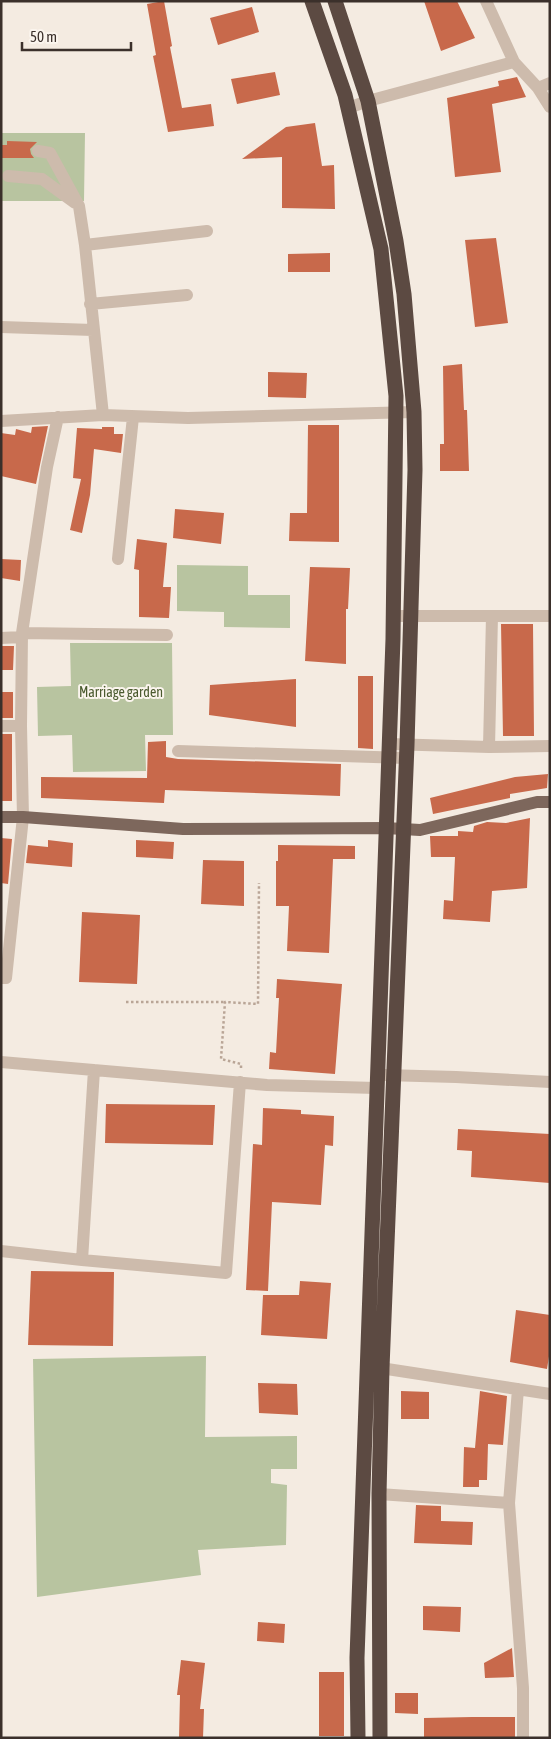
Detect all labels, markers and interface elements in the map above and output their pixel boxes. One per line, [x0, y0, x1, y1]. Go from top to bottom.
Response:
scale bar [22, 20, 131, 52]
text: 50 m [30, 28, 57, 45]
park label: Marriage garden [79, 684, 163, 700]

